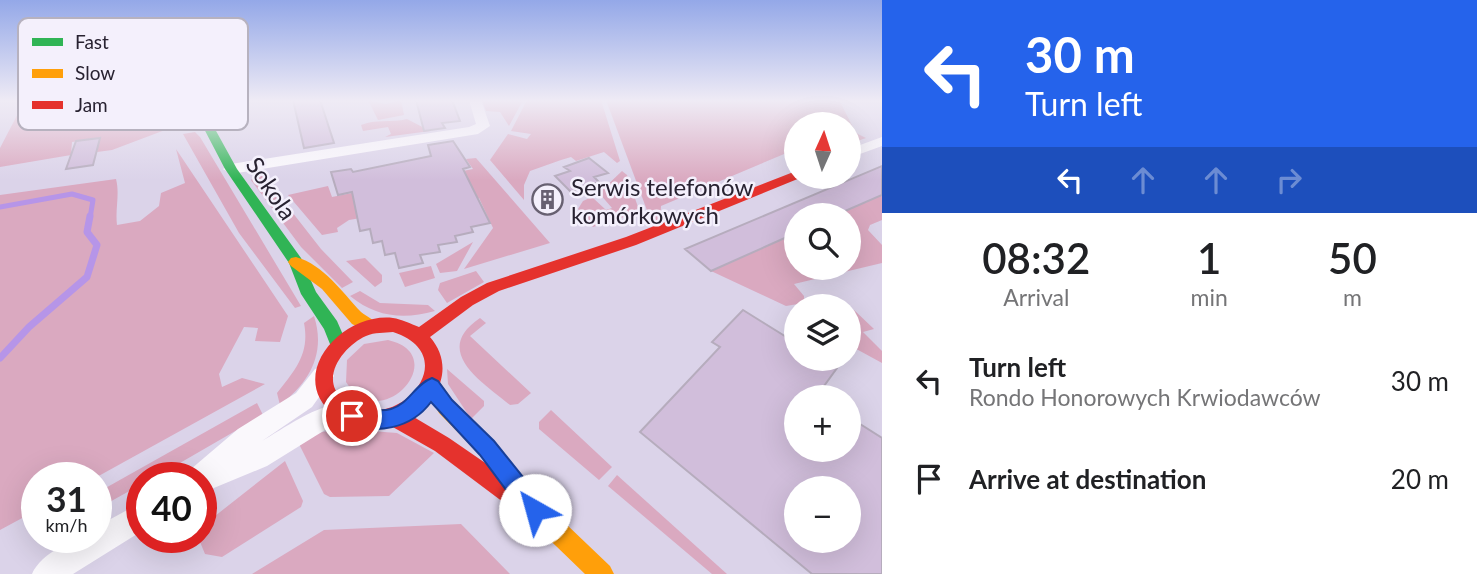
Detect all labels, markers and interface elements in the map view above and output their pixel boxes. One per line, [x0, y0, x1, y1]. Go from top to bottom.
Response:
legend [18, 18, 248, 130]
text: 30 m [1025, 25, 1135, 83]
icon: left [910, 28, 1001, 119]
text: Fast [75, 30, 109, 53]
text: Slow [75, 61, 115, 84]
text: Turn left [1025, 84, 1142, 123]
text: Jam [75, 93, 108, 116]
north arrow [784, 112, 861, 189]
map controls [784, 112, 861, 553]
street label: Sokola [241, 151, 303, 225]
icon: left [1051, 161, 1089, 199]
icon: ahead [1124, 161, 1162, 199]
icon: ahead [1197, 161, 1235, 199]
icon: right [1270, 161, 1308, 199]
place label: Serwis telefonów komórkowych [571, 172, 753, 229]
building icon: Serwis telefonów komórkowych [531, 183, 565, 217]
button: search [784, 203, 861, 280]
text: 08:32 [982, 233, 1090, 283]
text: 1 [1197, 233, 1221, 283]
text: 50 [1328, 233, 1377, 283]
text: Arrival [1003, 283, 1069, 311]
text: min [1191, 283, 1228, 311]
text: m [1343, 283, 1362, 311]
button: layers [784, 294, 861, 371]
text: Turn left [969, 351, 1066, 383]
icon: left [910, 362, 948, 400]
text: 30 m [1391, 365, 1449, 397]
text: Rondo Honorowych Krwiodawców [969, 383, 1321, 411]
button: + [784, 385, 861, 462]
pin [322, 386, 382, 446]
icon: arrive [333, 397, 371, 435]
icon: arrive [910, 460, 948, 498]
speed limit sign: 40 [126, 462, 217, 553]
text: Arrive at destination [969, 463, 1206, 495]
text: 20 m [1391, 463, 1449, 495]
position arrow [498, 473, 572, 547]
button: − [784, 476, 861, 553]
text: 31 [46, 477, 87, 519]
text: km/h [45, 514, 88, 536]

